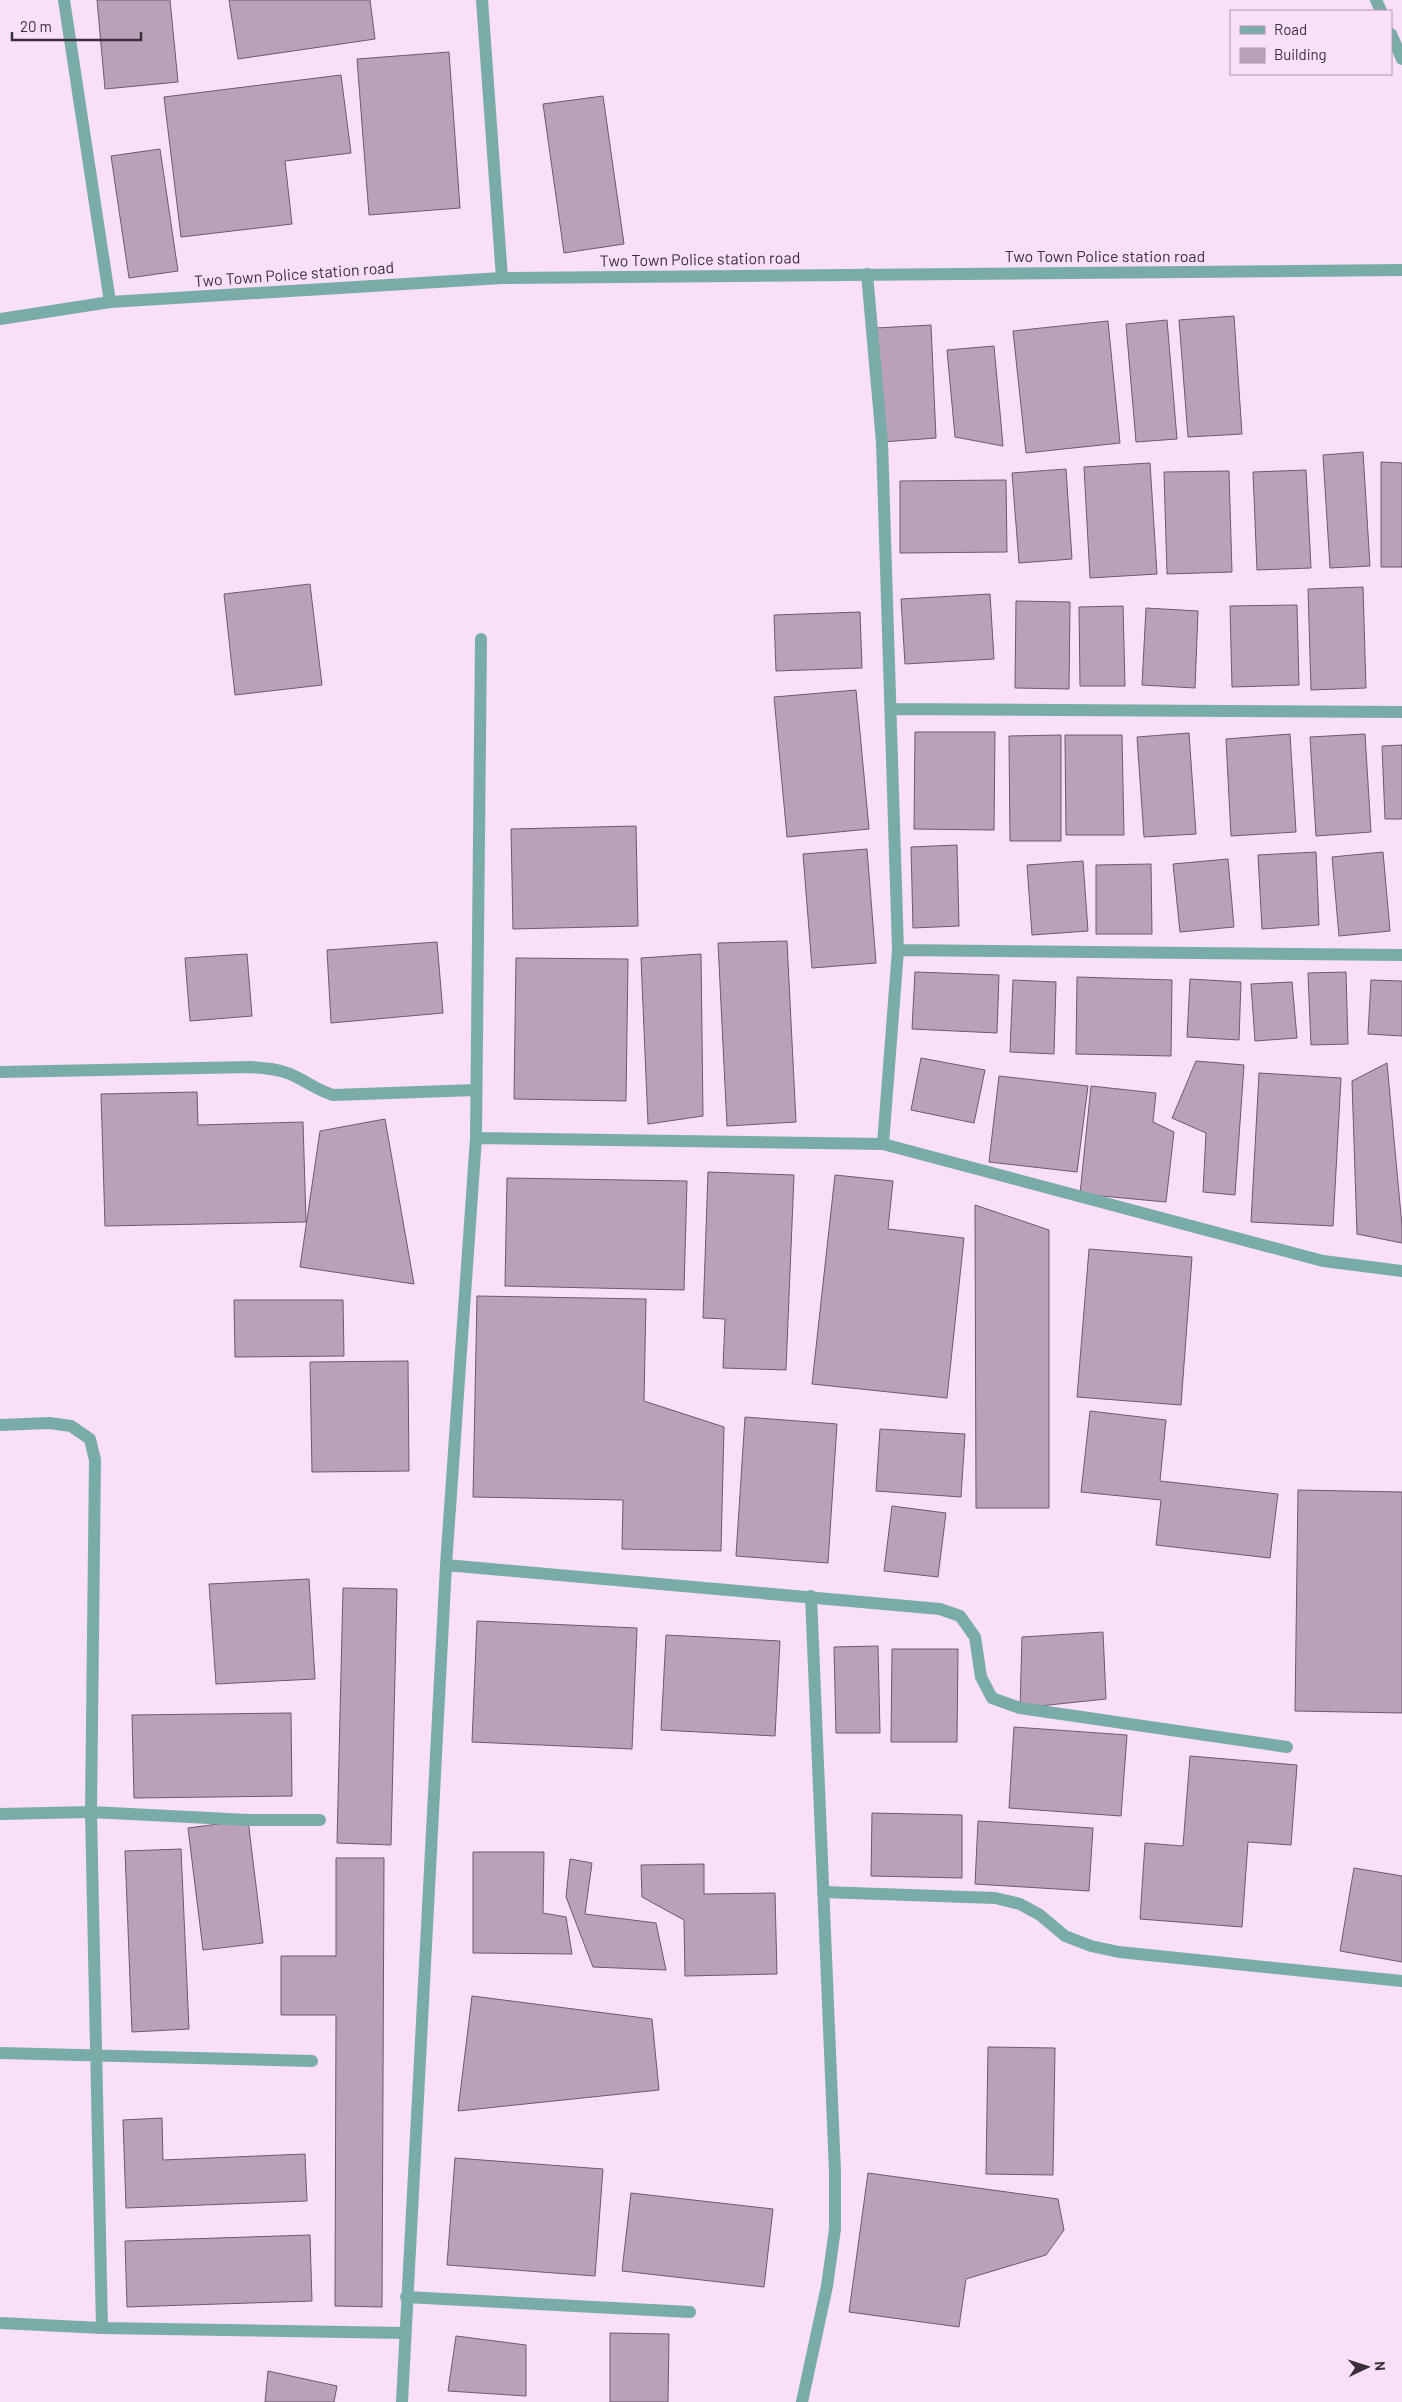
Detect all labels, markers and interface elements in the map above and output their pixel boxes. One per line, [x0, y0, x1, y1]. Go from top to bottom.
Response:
scale bar [12, 10, 141, 42]
legend [1230, 10, 1392, 75]
text: 20 m [20, 17, 52, 35]
text: Road [1274, 20, 1307, 38]
text: Building [1274, 45, 1327, 63]
street label: Two Town Police station road [1005, 246, 1205, 265]
street label: Two Town Police station road [600, 247, 800, 270]
street label: Two Town Police station road [193, 257, 395, 290]
north arrow [1342, 2342, 1392, 2392]
text: N [1372, 2361, 1389, 2371]

